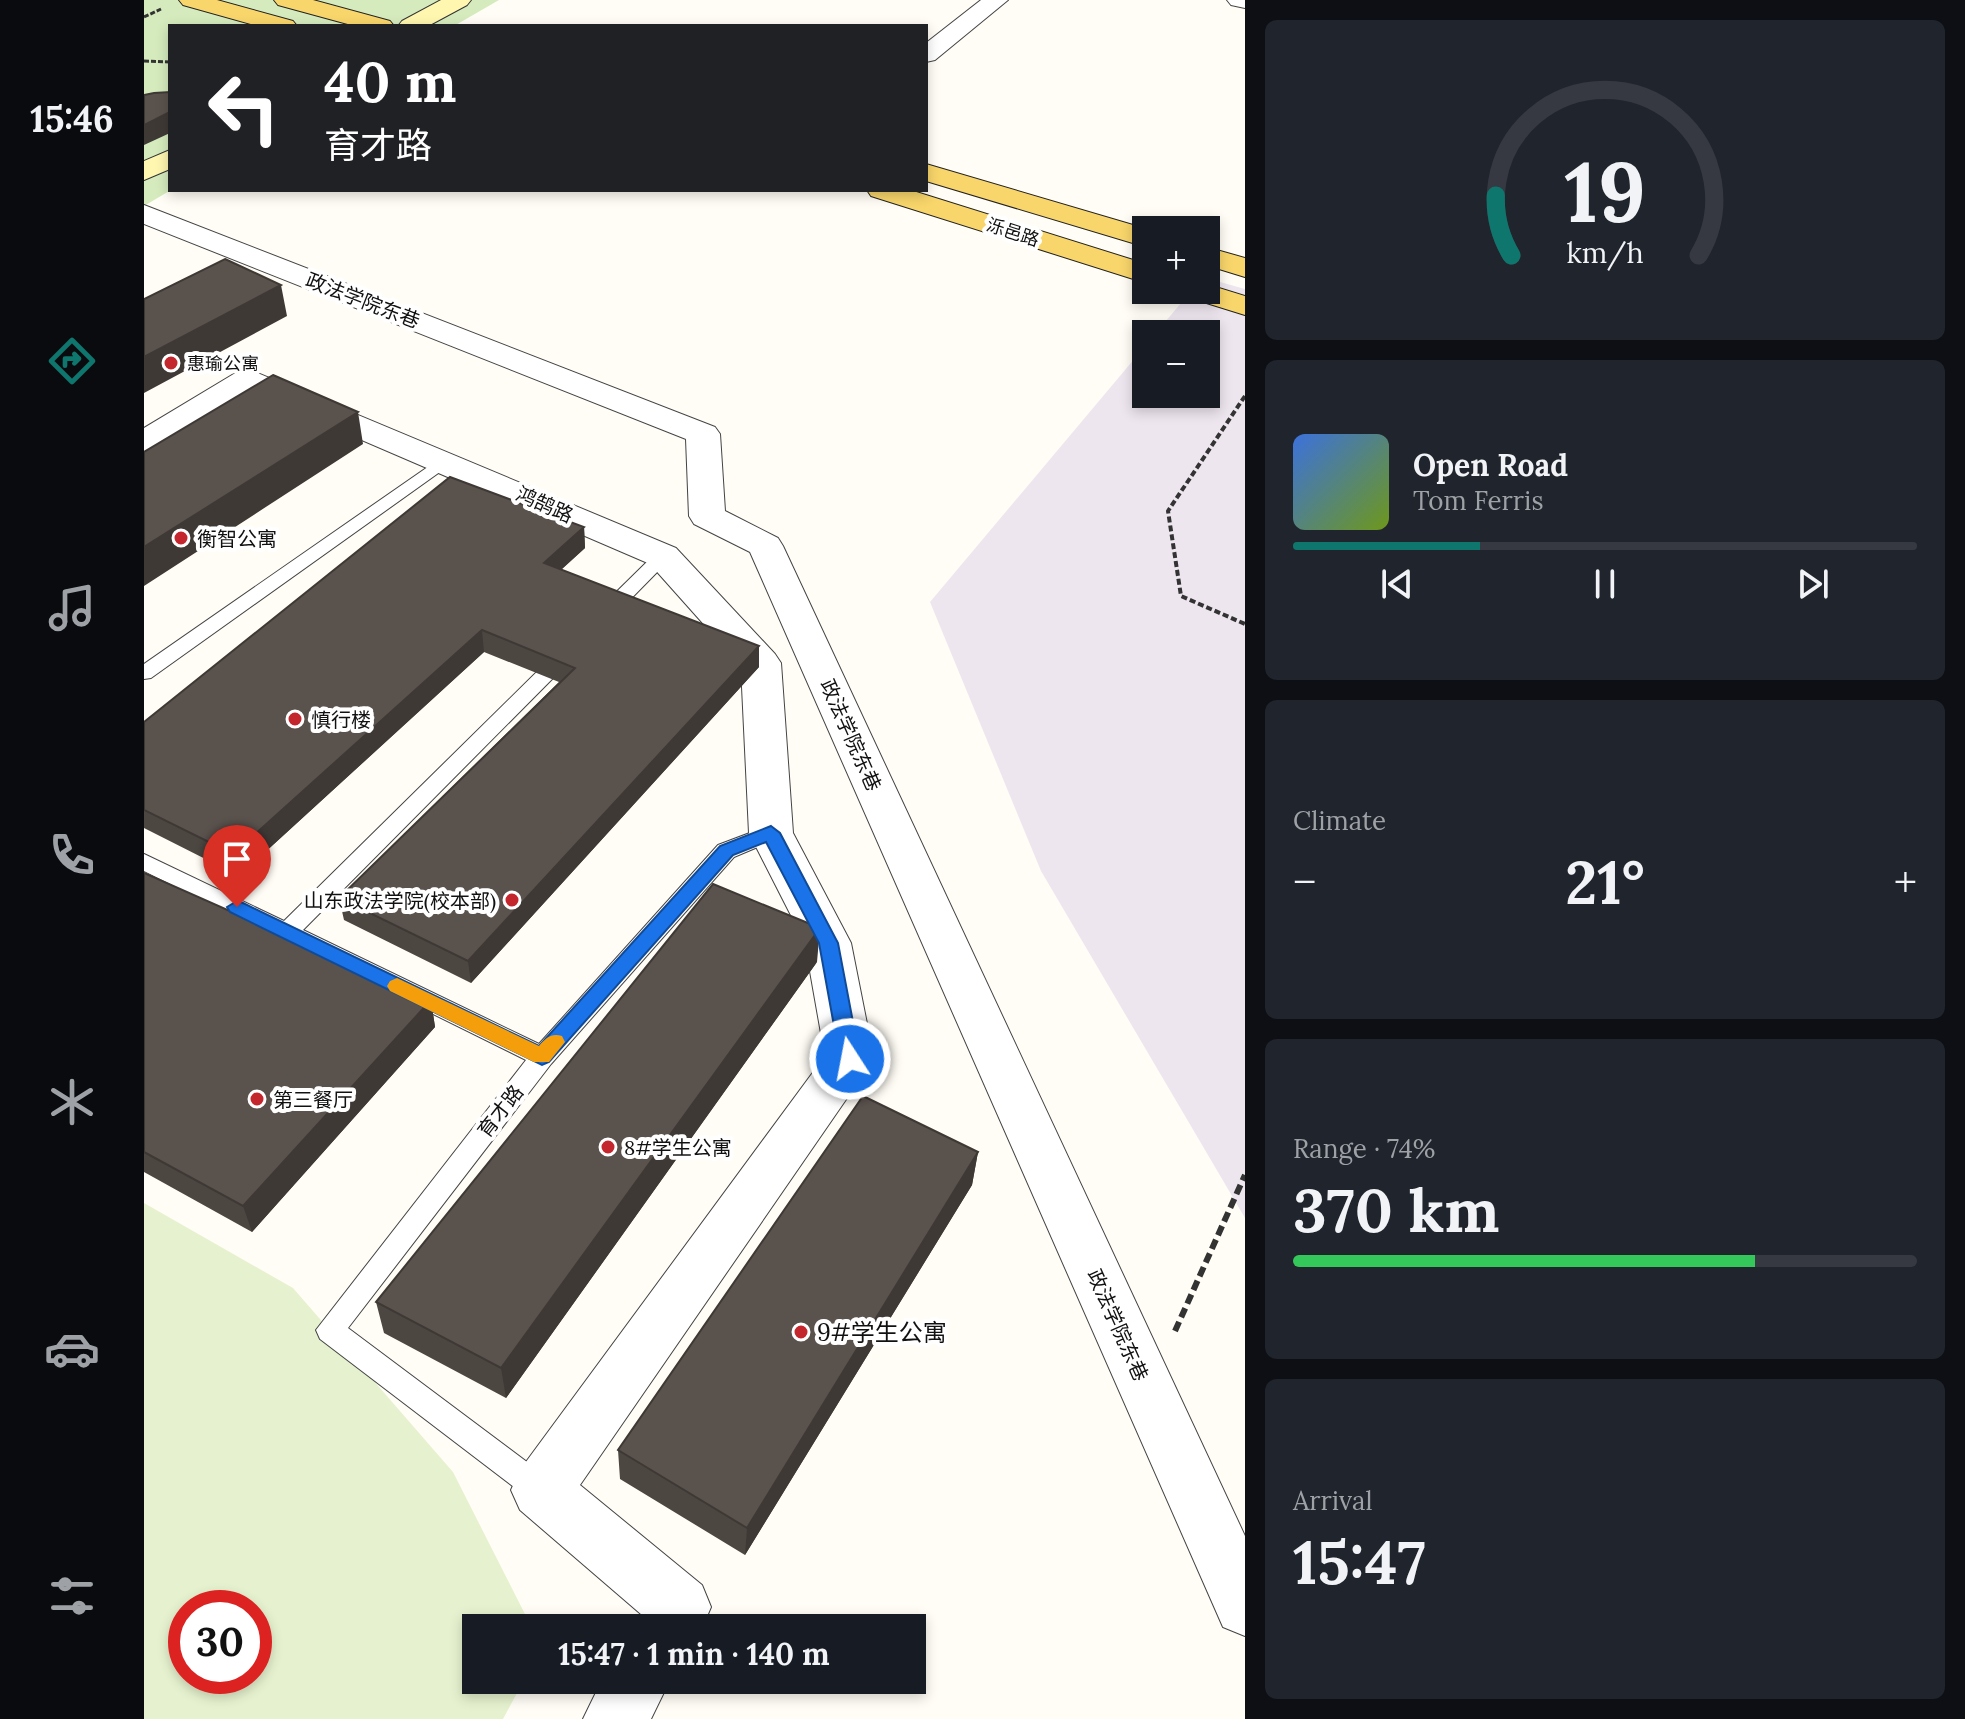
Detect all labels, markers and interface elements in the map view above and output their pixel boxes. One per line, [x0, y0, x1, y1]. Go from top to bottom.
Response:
text: 40 m [324, 46, 457, 117]
icon: left [192, 56, 296, 160]
text: 15:46 [30, 96, 114, 142]
text: 育才路 [324, 122, 432, 168]
text: 19 [1564, 137, 1646, 244]
street label: 泺邑路 [984, 213, 1042, 251]
map controls [1132, 216, 1220, 408]
button: + [1132, 216, 1220, 304]
text: km/h [1566, 234, 1644, 271]
street label: 政法学院东巷 [303, 267, 423, 333]
button: − [1132, 320, 1220, 408]
icon: directions [44, 333, 100, 389]
place label: 惠瑜公寓 [187, 352, 259, 375]
marker: 惠瑜公寓 [162, 354, 180, 372]
text: Open Road [1413, 446, 1568, 484]
street label: 鸿鹄路 [513, 480, 577, 528]
text: Tom Ferris [1413, 484, 1543, 517]
place label: 衡智公寓 [197, 526, 277, 551]
marker: 衡智公寓 [172, 529, 190, 547]
icon: previous [1375, 562, 1419, 606]
icon: pause [1583, 562, 1627, 606]
icon: next [1791, 562, 1835, 606]
icon: music [44, 580, 100, 636]
street label: 政法学院东巷 [815, 675, 887, 795]
place label: 慎行楼 [311, 707, 371, 732]
marker: 慎行楼 [286, 710, 304, 728]
text: Climate [1293, 804, 1386, 837]
pin [203, 825, 271, 907]
icon: phone [44, 827, 100, 883]
icon: arrive [215, 837, 259, 881]
text: 21° [1565, 844, 1645, 920]
text: − [1293, 854, 1316, 910]
text: + [1894, 854, 1917, 910]
place label: 山东政法学院(校本部) [304, 888, 496, 914]
marker: 山东政法学院(校本部) [503, 891, 521, 909]
position arrow [808, 1017, 892, 1101]
icon: climate [44, 1074, 100, 1130]
street label: 育才路 [472, 1080, 528, 1142]
place label: 第三餐厅 [273, 1087, 353, 1112]
marker: 第三餐厅 [248, 1090, 266, 1108]
text: Range · 74% [1293, 1132, 1435, 1165]
place label: 8#学生公寓 [624, 1135, 732, 1160]
marker: 8#学生公寓 [599, 1138, 617, 1156]
text: 370 km [1293, 1172, 1500, 1248]
street label: 政法学院东巷 [1082, 1265, 1154, 1385]
place label: 9#学生公寓 [817, 1317, 947, 1348]
icon: car [44, 1321, 100, 1377]
marker: 9#学生公寓 [792, 1323, 810, 1341]
text: Arrival [1293, 1484, 1372, 1517]
text: 15:47 [1293, 1524, 1426, 1600]
icon: filters [44, 1568, 100, 1624]
speed limit sign: 30 [168, 1590, 272, 1694]
text: 15:47 · 1 min · 140 m [558, 1635, 830, 1673]

